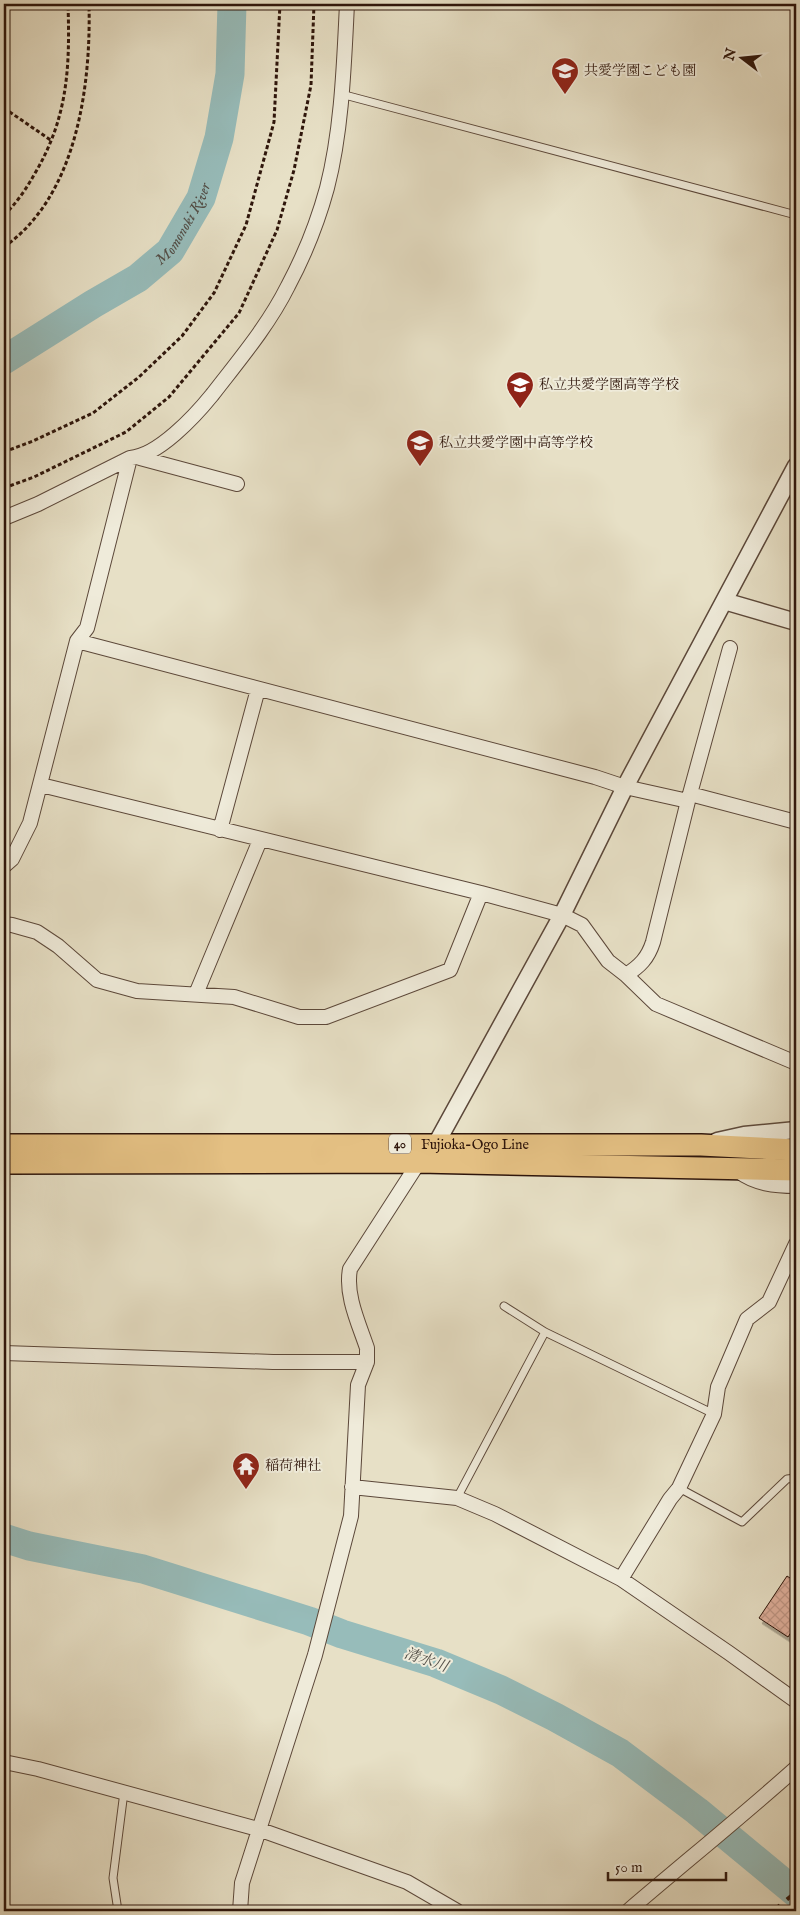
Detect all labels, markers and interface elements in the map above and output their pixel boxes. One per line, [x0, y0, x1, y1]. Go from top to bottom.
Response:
north arrow [718, 32, 768, 82]
text: N [720, 46, 741, 64]
school or university icon: 共愛学園こども園 [550, 56, 580, 95]
place label: 共愛学園こども園 [584, 62, 696, 80]
water label: Momonoki River [151, 180, 215, 269]
school or university icon: 私立共愛学園高等学校 [505, 370, 535, 409]
place label: 私立共愛学園高等学校 [539, 376, 679, 394]
school or university icon: 私立共愛学園中高等学校 [405, 428, 435, 467]
place label: 私立共愛学園中高等学校 [439, 434, 593, 452]
road number: 40 [389, 1134, 411, 1154]
street label: Fujioka-Ogo Line [421, 1136, 530, 1154]
temple icon: 稲荷神社 [231, 1451, 261, 1490]
place label: 稲荷神社 [265, 1457, 321, 1475]
water label: 清水川 [402, 1644, 452, 1677]
scale bar [608, 1850, 725, 1882]
text: 50 m [615, 1858, 643, 1877]

